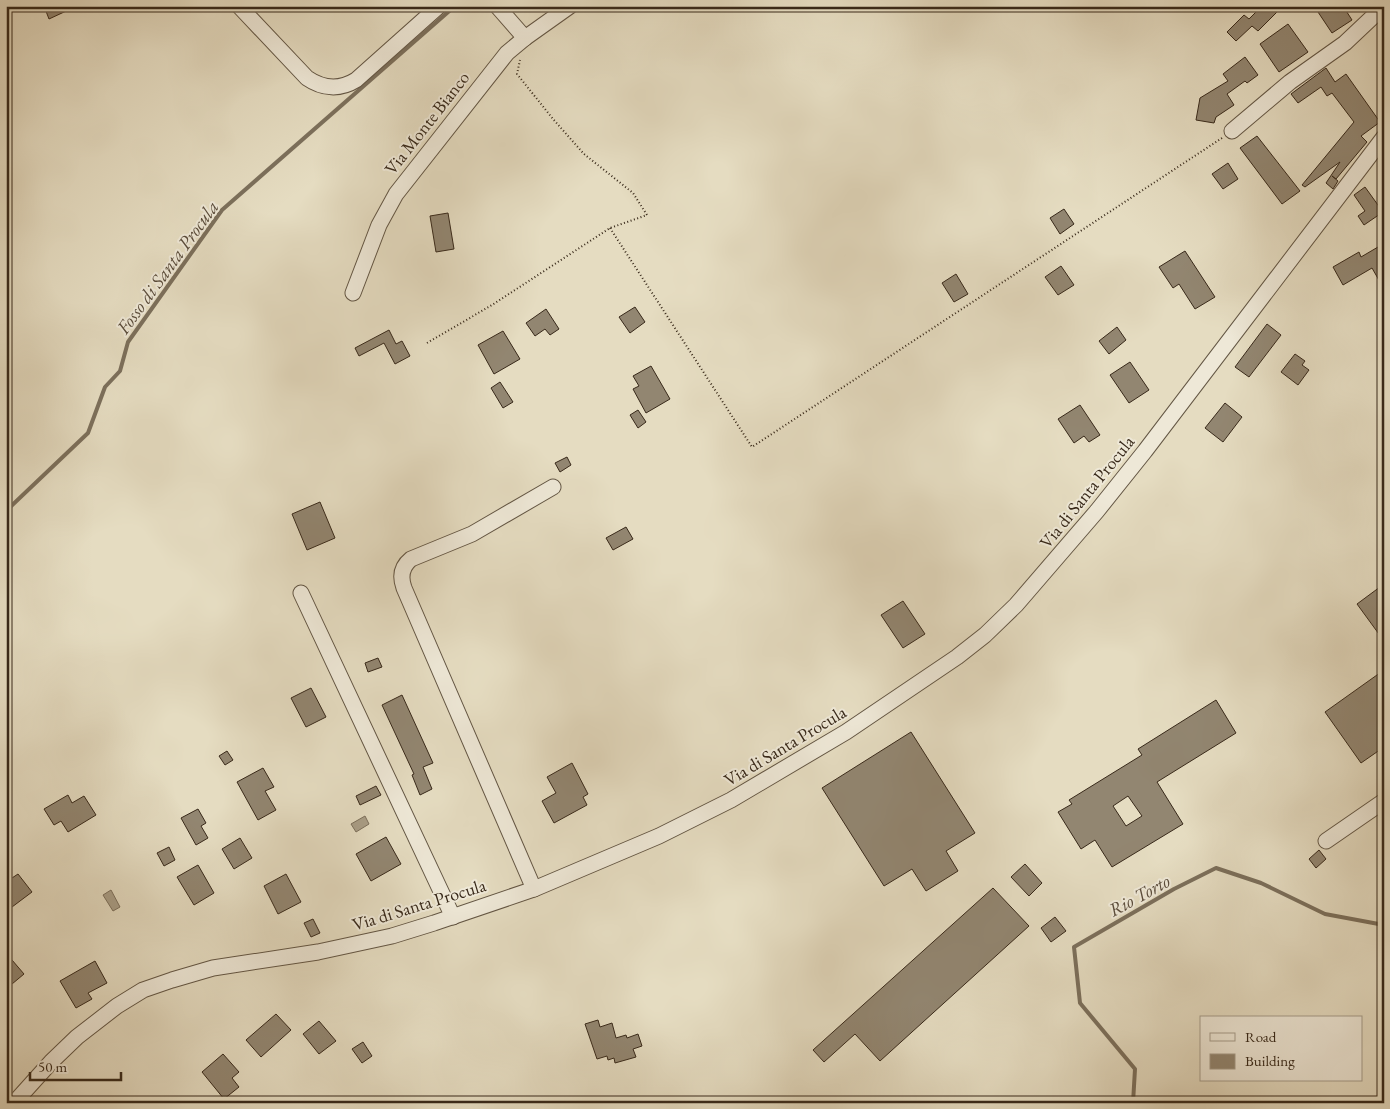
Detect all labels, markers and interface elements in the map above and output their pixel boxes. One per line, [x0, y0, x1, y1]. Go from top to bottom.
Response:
street label: Via Monte Bianco [379, 66, 474, 179]
water label: Fosso di Santa Procula [110, 196, 224, 340]
street label: Via di Santa Procula [1034, 430, 1140, 553]
street label: Via di Santa Procula [719, 700, 851, 791]
water label: Rio Torto [1104, 868, 1175, 923]
street label: Via di Santa Procula [349, 873, 489, 936]
legend [1200, 1016, 1362, 1082]
text: Road [1245, 1027, 1277, 1046]
scale bar [30, 1049, 121, 1081]
text: Building [1245, 1051, 1295, 1070]
text: 50 m [38, 1057, 67, 1076]

